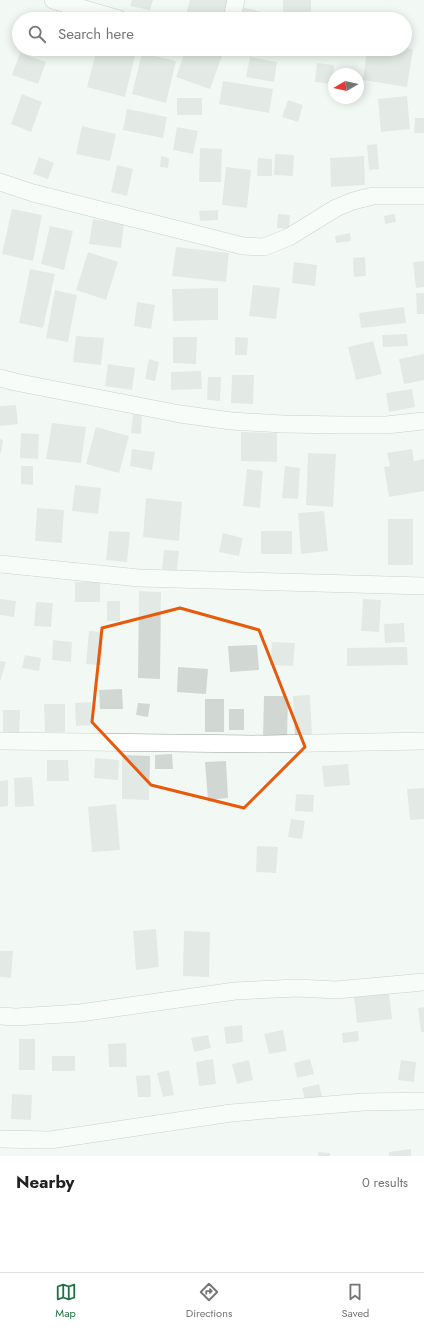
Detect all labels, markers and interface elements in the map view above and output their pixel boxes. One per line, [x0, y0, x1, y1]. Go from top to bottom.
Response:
search box [12, 12, 412, 56]
icon: search [26, 23, 48, 45]
text: Search here [58, 23, 134, 45]
north arrow [328, 68, 364, 104]
text: Nearby [16, 1170, 74, 1194]
text: 0 results [362, 1173, 408, 1192]
tab: Map [55, 1281, 77, 1321]
tab: Directions [186, 1281, 232, 1321]
tab: Saved [342, 1281, 369, 1321]

